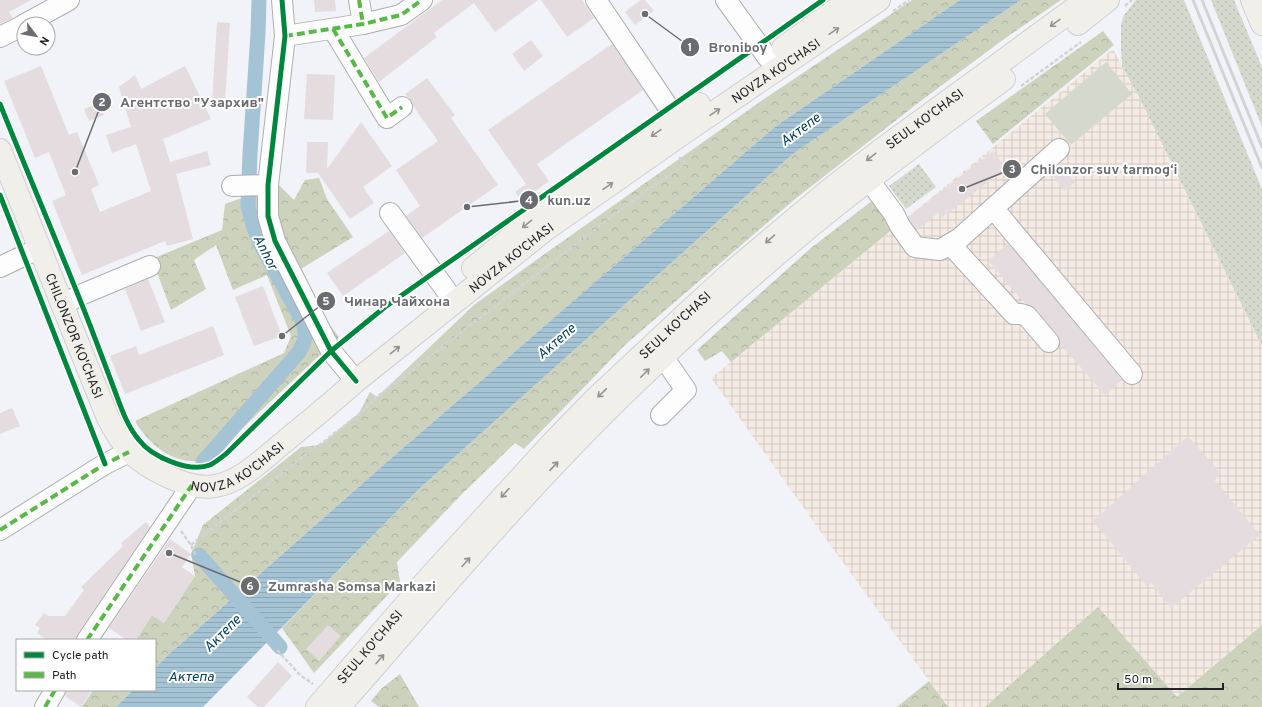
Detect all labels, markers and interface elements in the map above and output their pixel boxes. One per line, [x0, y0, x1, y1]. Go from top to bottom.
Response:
north arrow [16, 16, 56, 56]
one-way arrow [1050, 19, 1061, 27]
one-way arrow [828, 27, 839, 35]
text: N [36, 34, 52, 48]
callout: Broniboy [680, 34, 775, 60]
street label: NOVZA KO'CHASI [729, 36, 824, 108]
text: 1 [688, 40, 692, 56]
text: Broniboy [708, 40, 768, 57]
street label: SEUL KO'CHASI [884, 86, 967, 154]
callout: Агентство "Узархив" [92, 89, 272, 115]
text: 2 [98, 95, 106, 111]
text: Агентство "Узархив" [120, 95, 264, 112]
one-way arrow [709, 107, 721, 115]
water label: Актепе [777, 109, 825, 151]
one-way arrow [651, 129, 662, 137]
one-way arrow [865, 153, 876, 162]
callout: Chilonzor suv tarmog‘i [1002, 156, 1185, 182]
text: 3 [1008, 162, 1016, 178]
text: Chilonzor suv tarmog‘i [1030, 162, 1178, 179]
one-way arrow [603, 182, 614, 190]
callout: kun.uz [519, 187, 598, 213]
text: 4 [525, 193, 533, 209]
text: kun.uz [547, 193, 591, 210]
street label: NOVZA KO'CHASI [467, 220, 558, 297]
one-way arrow [521, 220, 532, 229]
water label: Anhor [249, 232, 281, 275]
one-way arrow [765, 235, 775, 244]
street label: CHILONZOR KO'CHASI [40, 271, 105, 401]
callout: Чинар Чайхона [316, 288, 458, 314]
street label: SEUL KO'CHASI [637, 289, 715, 363]
text: 5 [322, 294, 330, 310]
text: Чинар Чайхона [344, 294, 450, 311]
water label: Актепе [534, 320, 580, 364]
one-way arrow [389, 346, 400, 355]
one-way arrow [640, 368, 650, 378]
one-way arrow [597, 388, 607, 397]
street label: NOVZA KO'CHASI [189, 439, 288, 497]
one-way arrow [549, 461, 559, 471]
one-way arrow [501, 488, 510, 499]
one-way arrow [461, 557, 470, 567]
callout: Zumrasha Somsa Markazi [240, 573, 444, 599]
text: 6 [246, 579, 254, 595]
text: Zumrasha Somsa Markazi [268, 579, 436, 596]
street label: SEUL KO'CHASI [335, 608, 407, 688]
water label: Актепе [201, 611, 246, 656]
legend [16, 639, 156, 691]
text: Cycle path [52, 648, 109, 664]
one-way arrow [376, 654, 385, 665]
scale bar [1118, 665, 1223, 691]
text: Path [52, 668, 77, 684]
water label: Актепа [168, 669, 215, 686]
text: 50 m [1124, 672, 1152, 688]

